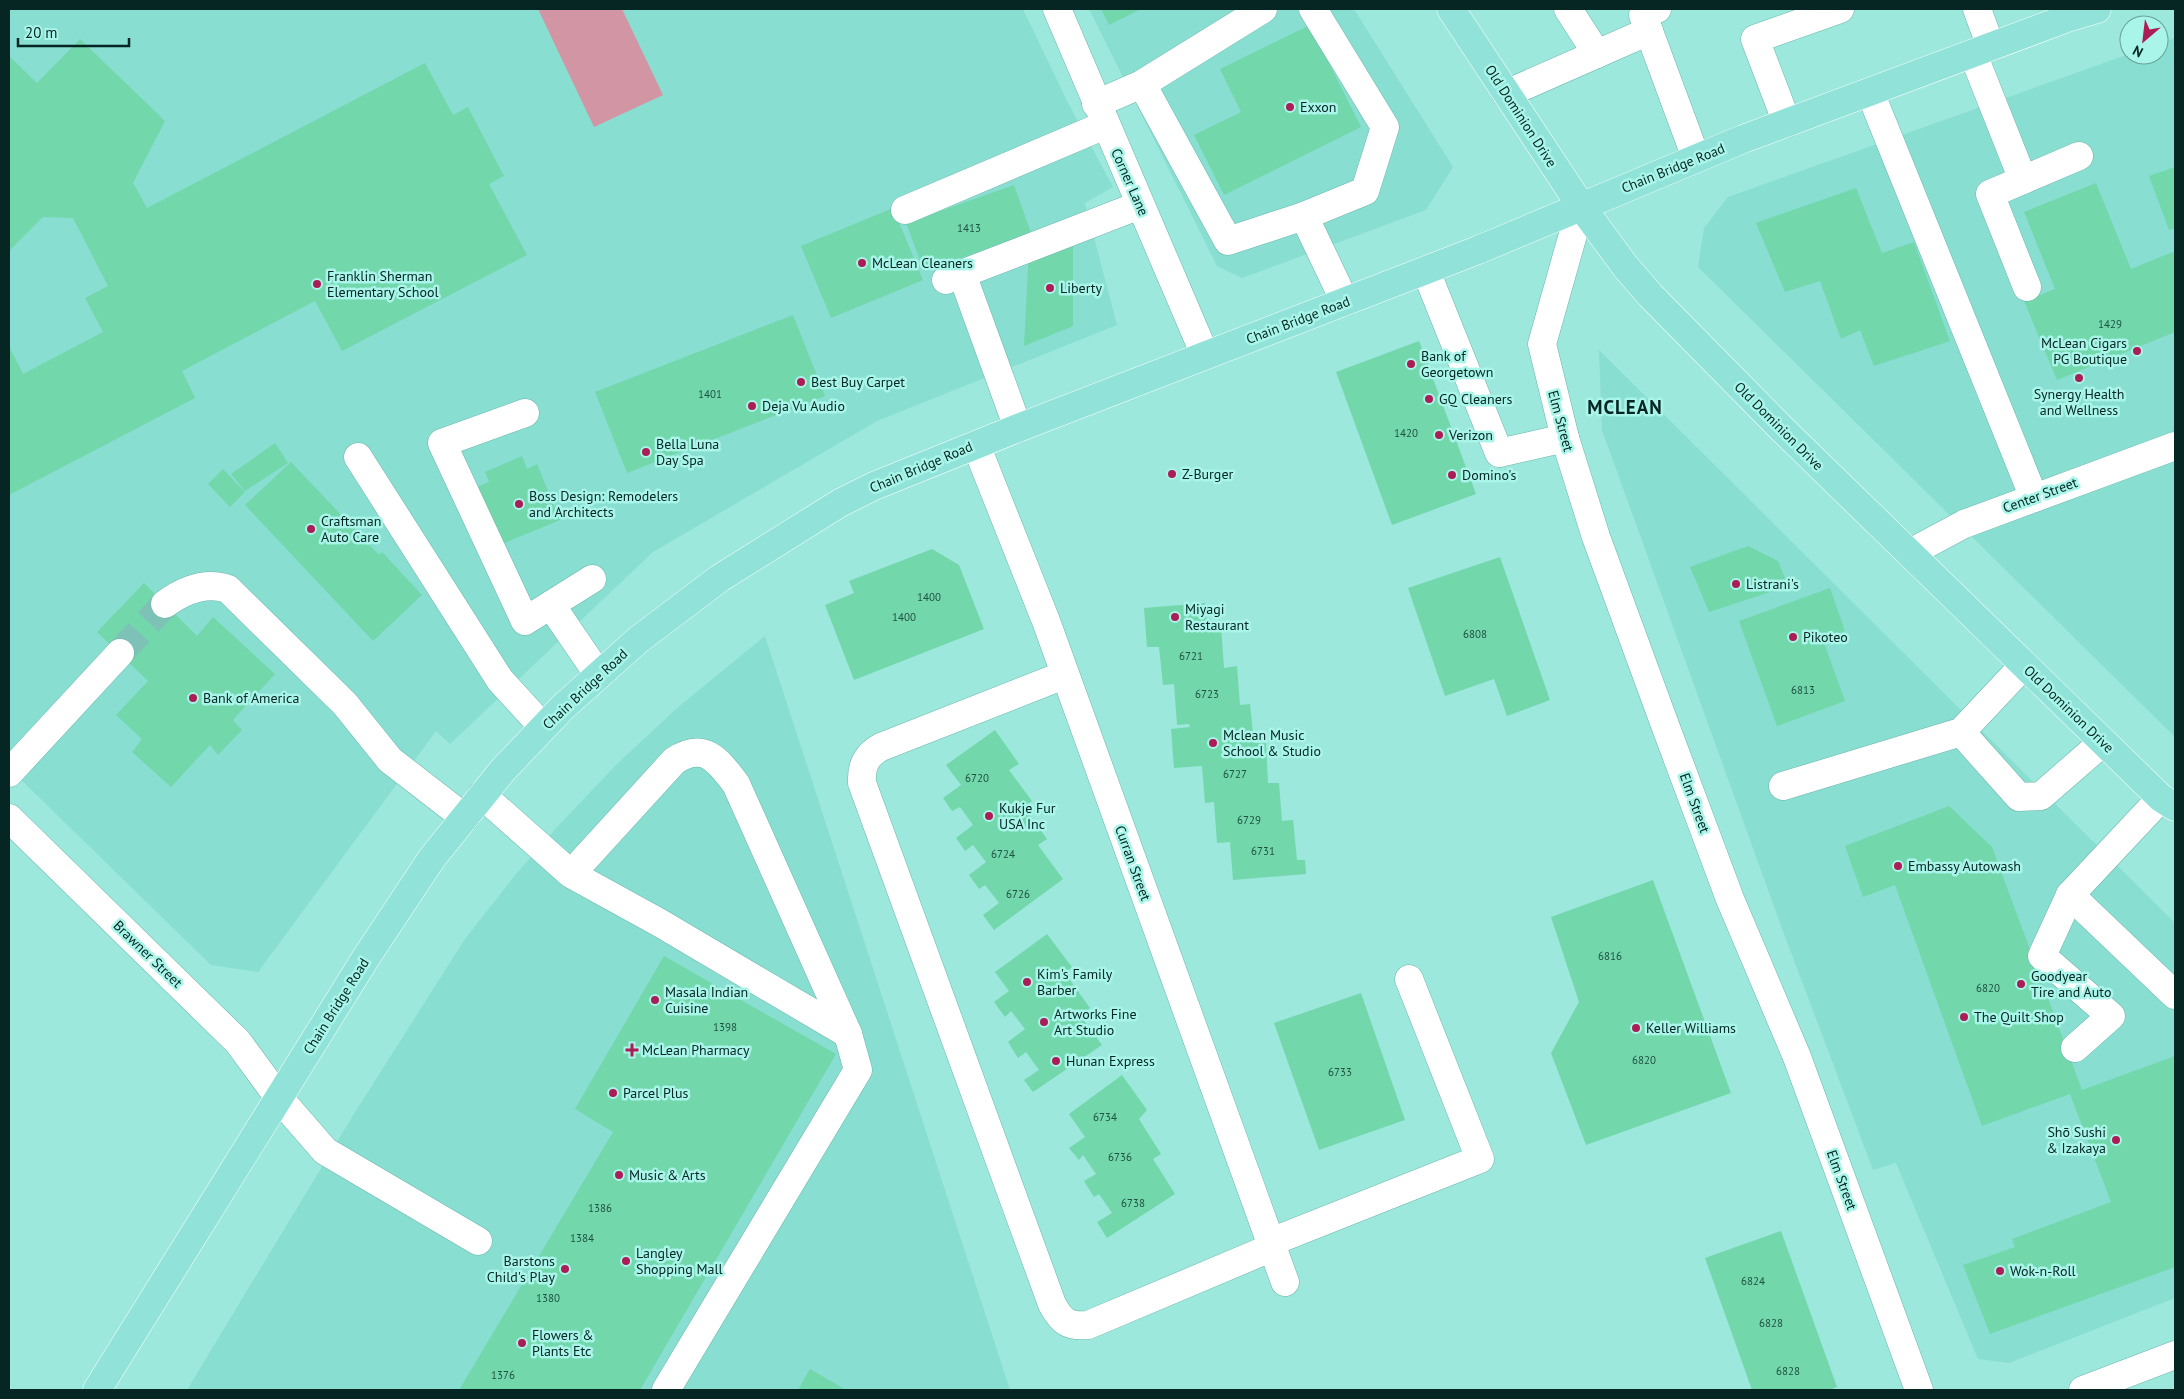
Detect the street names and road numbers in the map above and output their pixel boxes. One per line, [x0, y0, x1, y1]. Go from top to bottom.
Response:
street label: Old Dominion Drive [1481, 61, 1561, 171]
street label: Chain Bridge Road [1619, 139, 1727, 197]
street label: Corner Lane [1107, 146, 1153, 218]
street label: Chain Bridge Road [1243, 292, 1353, 348]
street label: Old Dominion Drive [1731, 378, 1827, 474]
street label: Elm Street [1544, 389, 1578, 454]
street label: Chain Bridge Road [867, 437, 975, 497]
street label: Center Street [2000, 473, 2080, 517]
street label: Chain Bridge Road [539, 645, 631, 733]
street label: Old Dominion Drive [2020, 661, 2118, 757]
street label: Elm Street [1676, 771, 1714, 836]
street label: Curran Street [1111, 823, 1155, 903]
street label: Brawner Street [110, 917, 187, 992]
street label: Chain Bridge Road [299, 955, 373, 1057]
street label: Elm Street [1823, 1148, 1861, 1213]

